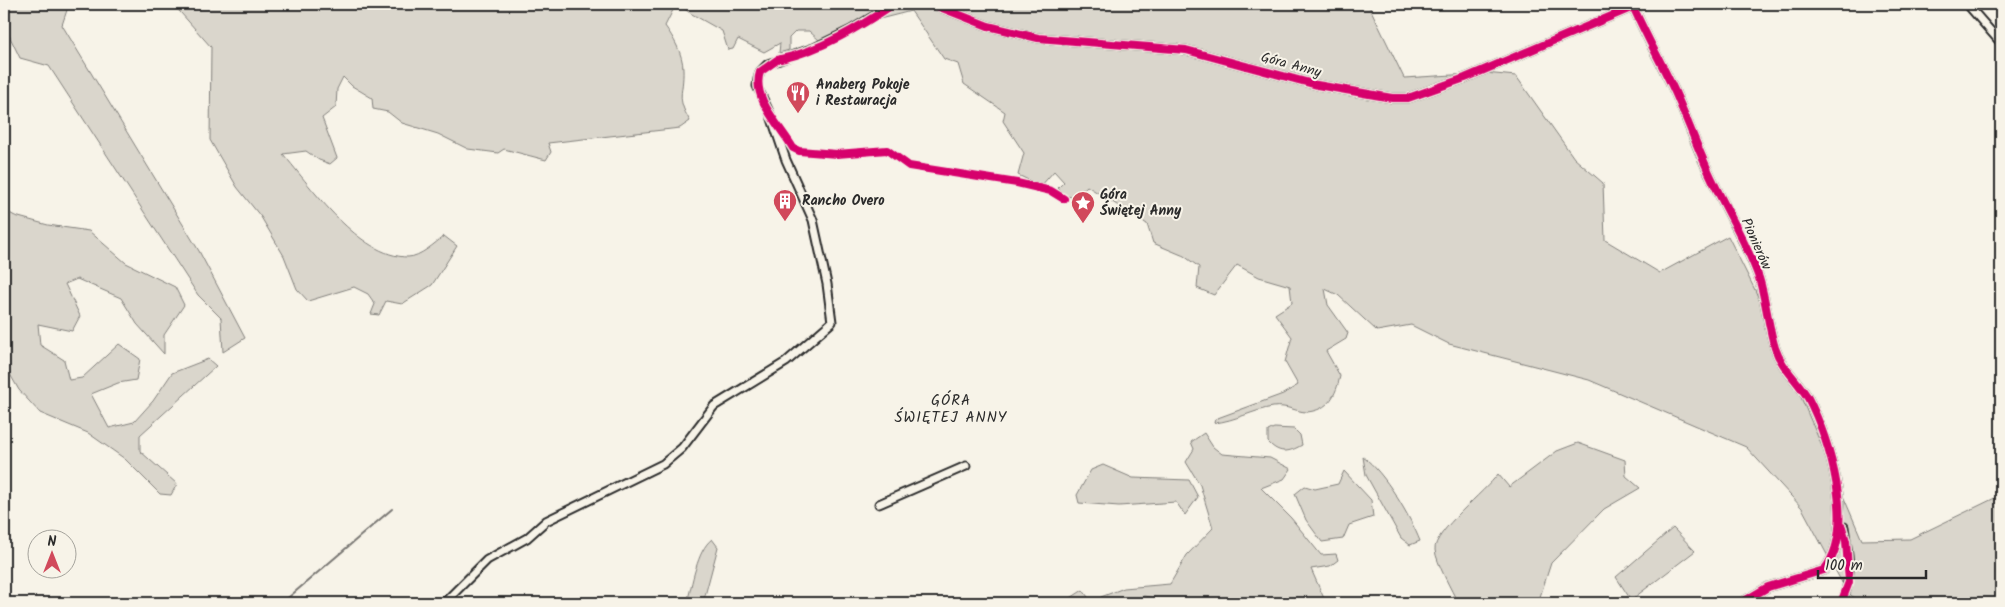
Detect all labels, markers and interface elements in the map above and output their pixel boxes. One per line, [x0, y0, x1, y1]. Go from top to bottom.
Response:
street label: Góra Anny [1258, 46, 1324, 84]
place label: Anaberg Pokoje i Restauracja [816, 74, 910, 112]
restaurant icon: Anaberg Pokoje i Restauracja [785, 80, 811, 114]
place label: Góra Świętej Anny [1100, 184, 1182, 222]
building icon: Rancho Overo [772, 188, 798, 222]
place label: Rancho Overo [802, 190, 885, 212]
place icon: Góra Świętej Anny [1070, 190, 1096, 224]
street label: Pionierów [1735, 215, 1777, 274]
district label: GÓRA ŚWIĘTEJ ANNY [895, 389, 1008, 430]
north arrow [28, 530, 78, 580]
text: N [48, 531, 57, 553]
scale bar [1818, 547, 1925, 579]
text: 100 m [1825, 554, 1863, 578]

